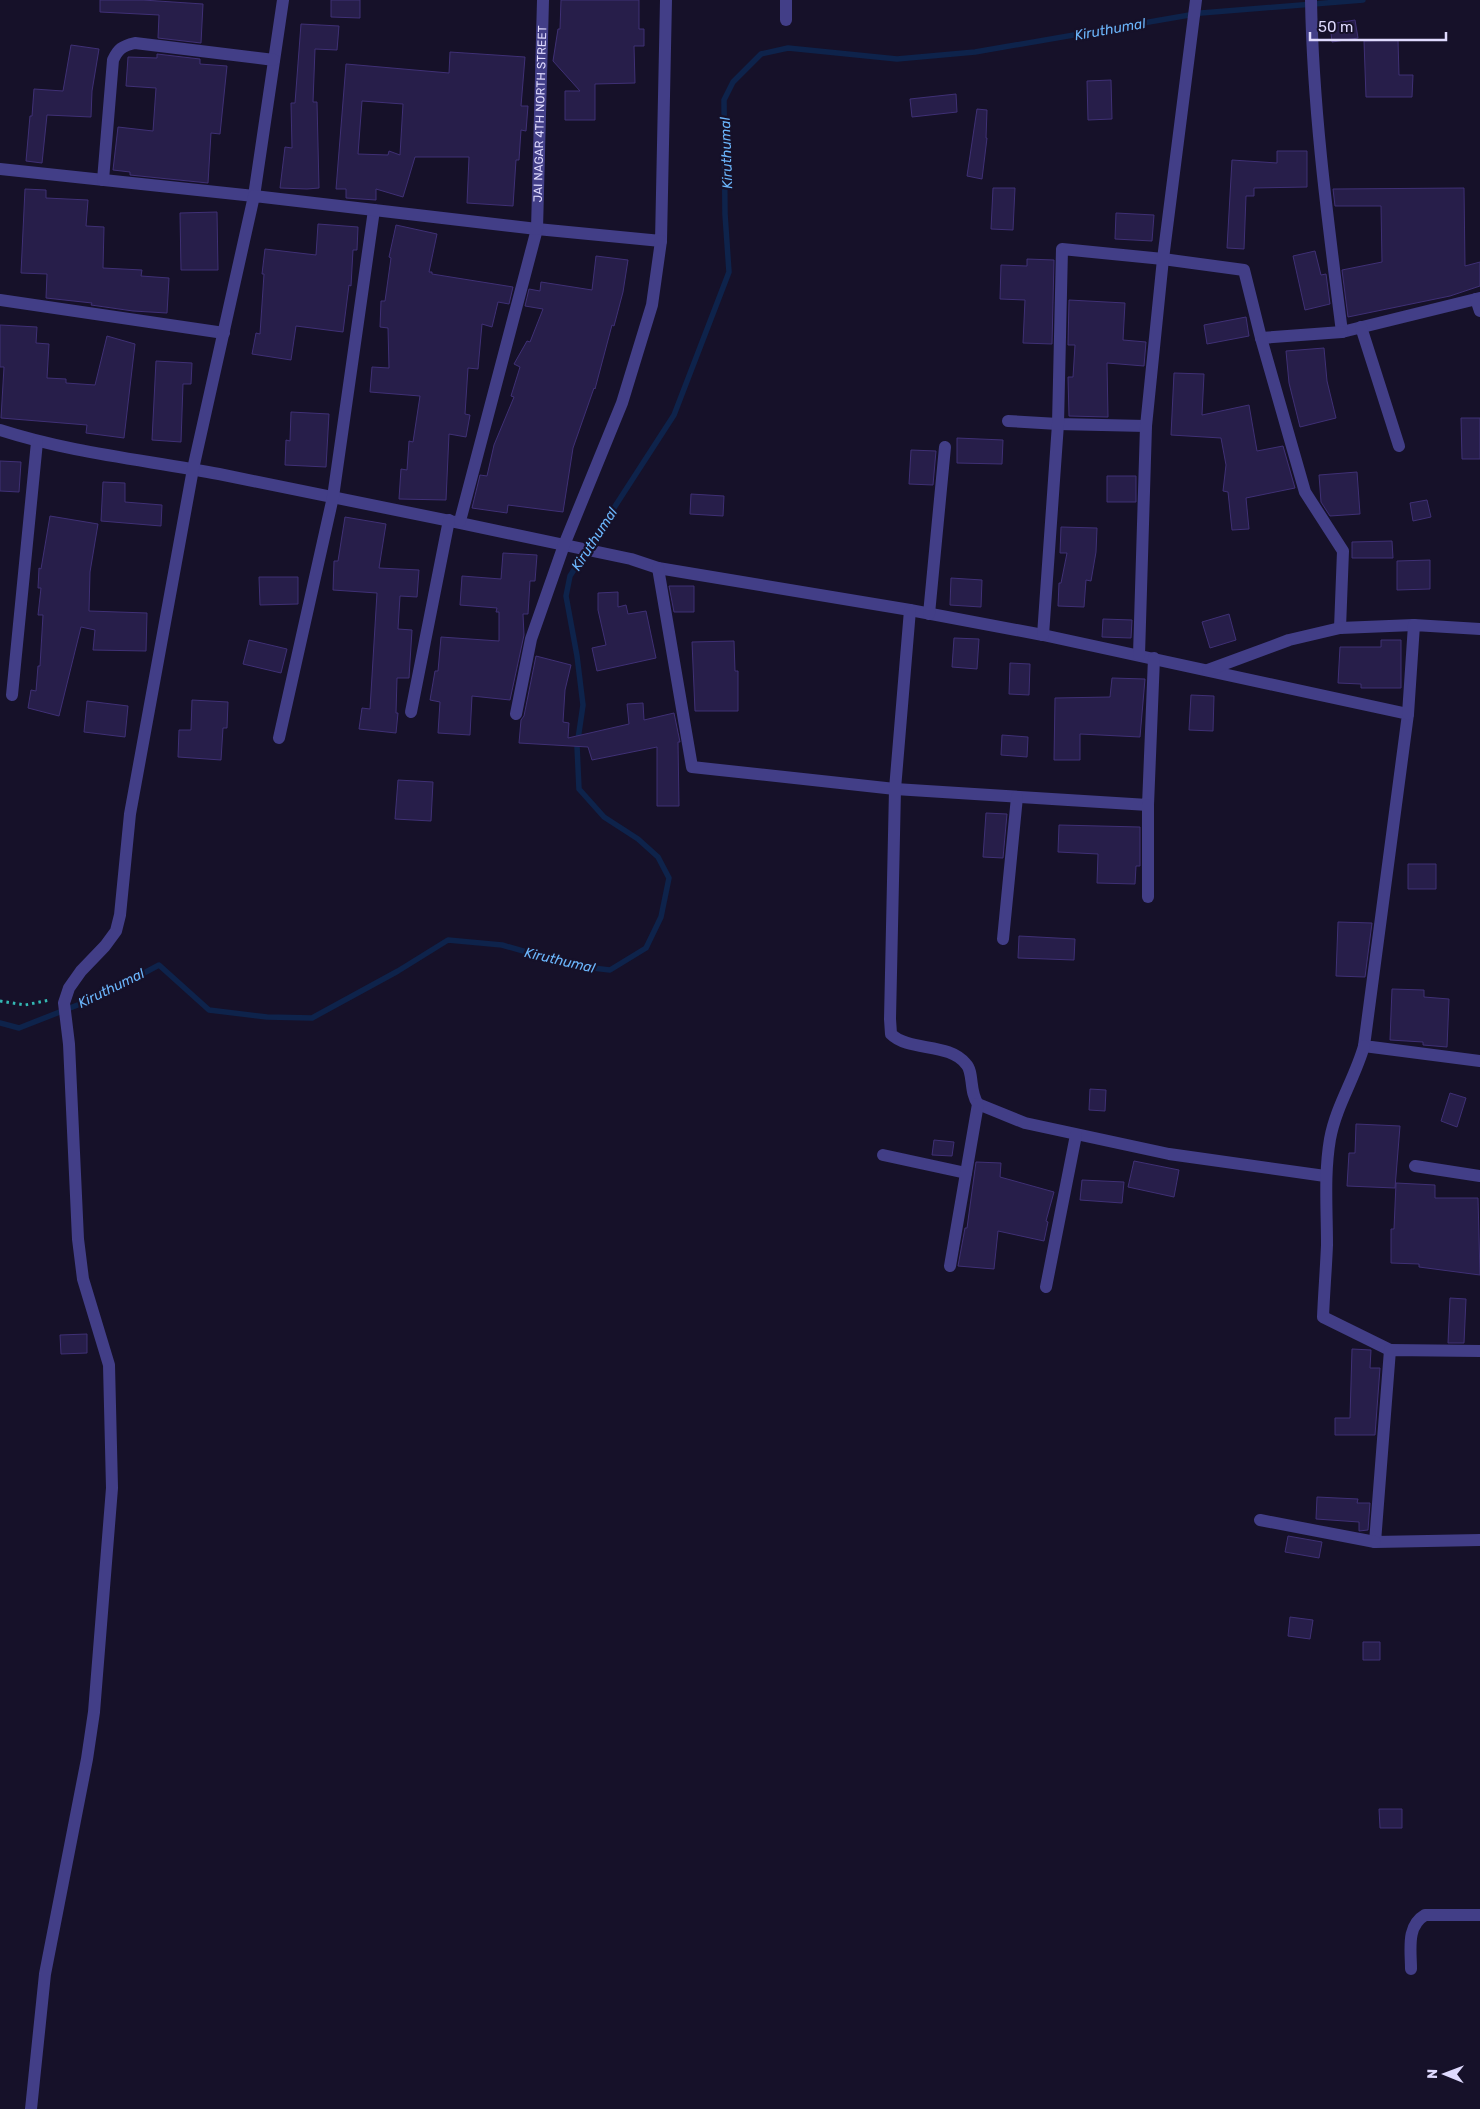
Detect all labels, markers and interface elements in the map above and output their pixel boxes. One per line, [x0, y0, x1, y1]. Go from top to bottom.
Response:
scale bar [1310, 10, 1446, 42]
water label: Kiruthumal [1073, 15, 1148, 44]
text: 50 m [1318, 18, 1353, 36]
street label: JAI NAGAR 4TH NORTH STREET [531, 25, 549, 203]
water label: Kiruthumal [717, 116, 736, 189]
water label: Kiruthumal [568, 504, 621, 574]
water label: Kiruthumal [523, 944, 597, 977]
water label: Kiruthumal [75, 965, 148, 1012]
north arrow [1420, 2049, 1470, 2099]
text: N [1424, 2069, 1441, 2079]

